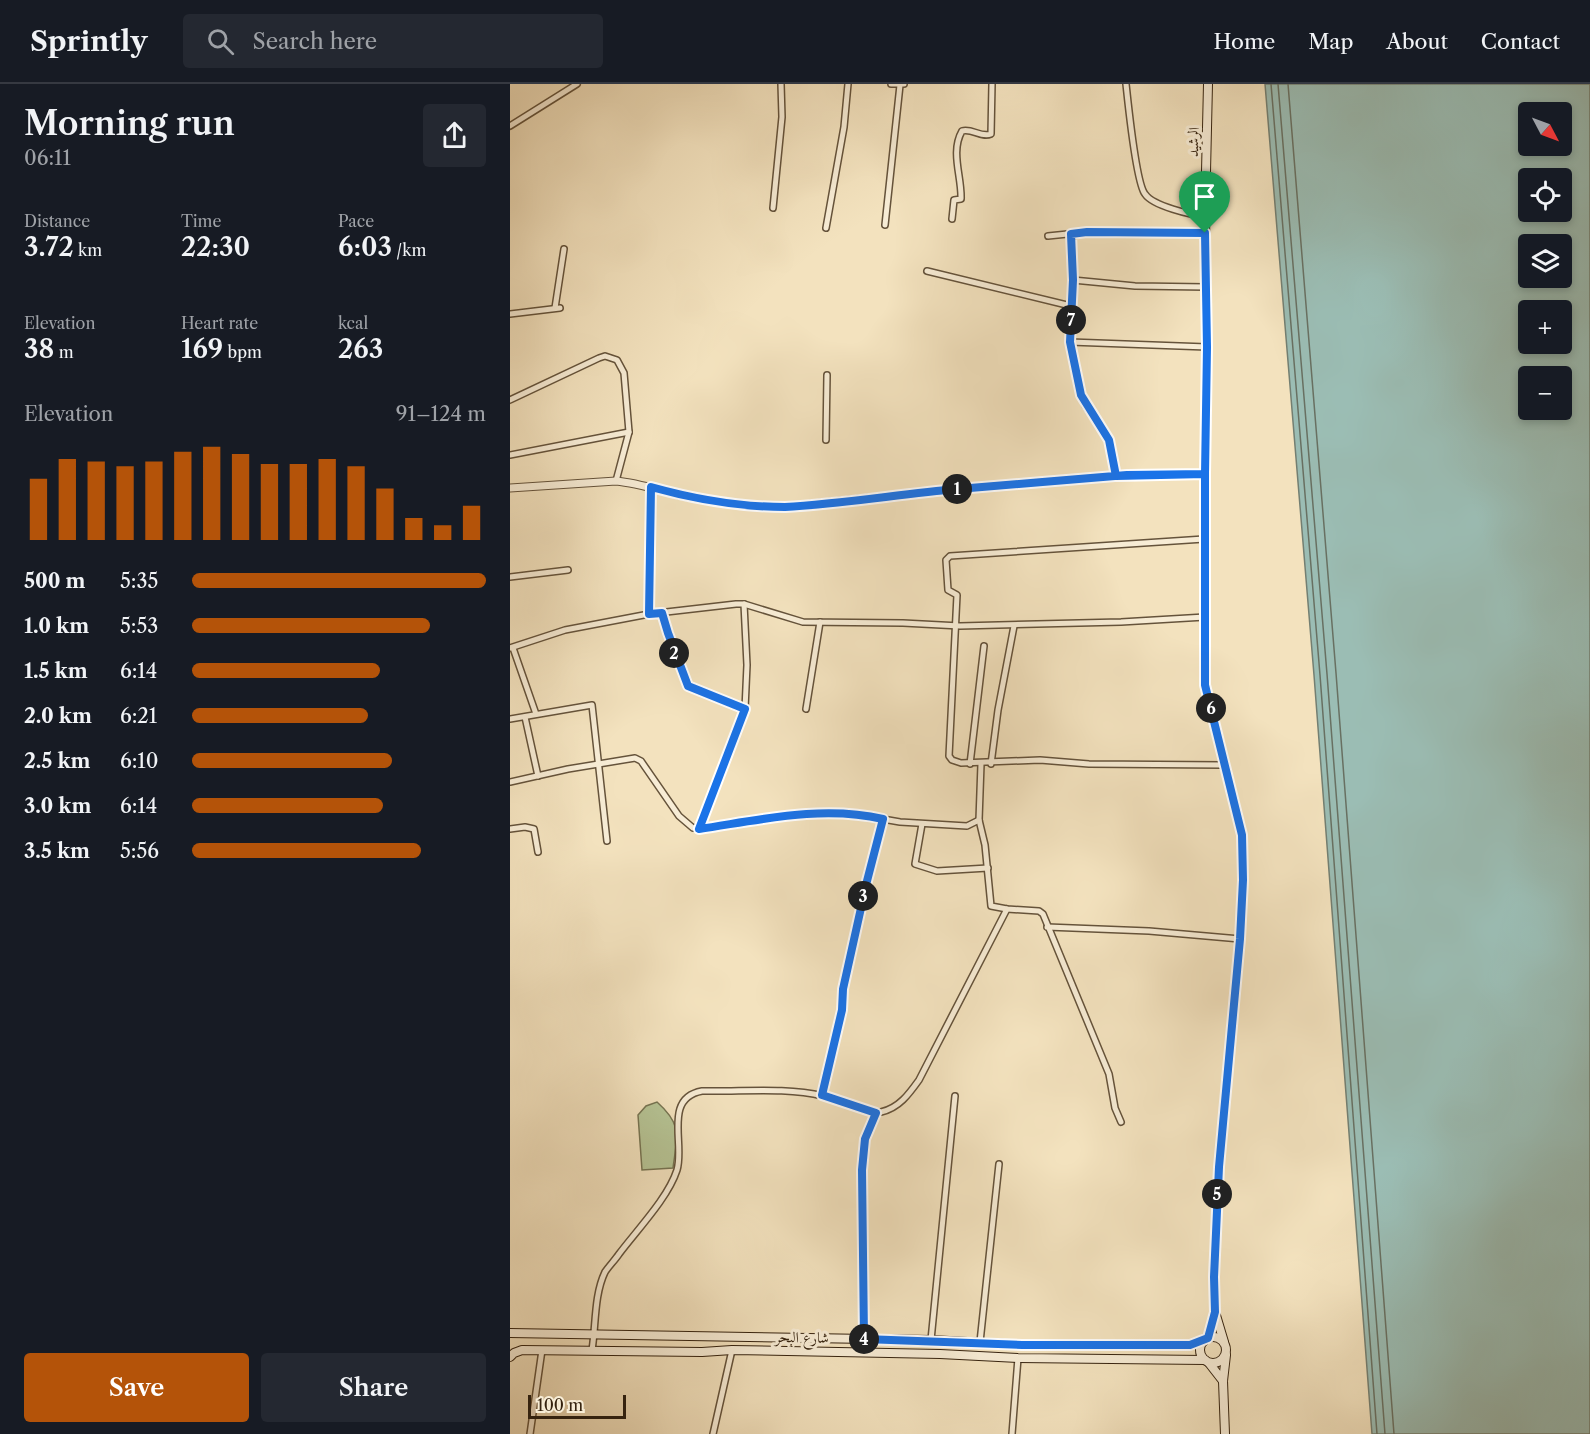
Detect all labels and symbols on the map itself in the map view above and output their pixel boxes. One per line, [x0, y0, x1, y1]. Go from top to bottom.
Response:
north arrow [1518, 102, 1572, 156]
street label: الرشيد [1183, 127, 1203, 157]
pin [1179, 171, 1230, 233]
pin: 7 [1056, 305, 1086, 335]
pin: 1 [942, 474, 972, 504]
pin: 2 [659, 638, 689, 668]
pin: 6 [1196, 693, 1226, 723]
pin: 3 [848, 881, 878, 911]
pin: 5 [1202, 1179, 1232, 1209]
pin: 4 [849, 1324, 879, 1354]
street label: شارع البحر [773, 1327, 829, 1351]
scale bar [528, 1392, 626, 1420]

